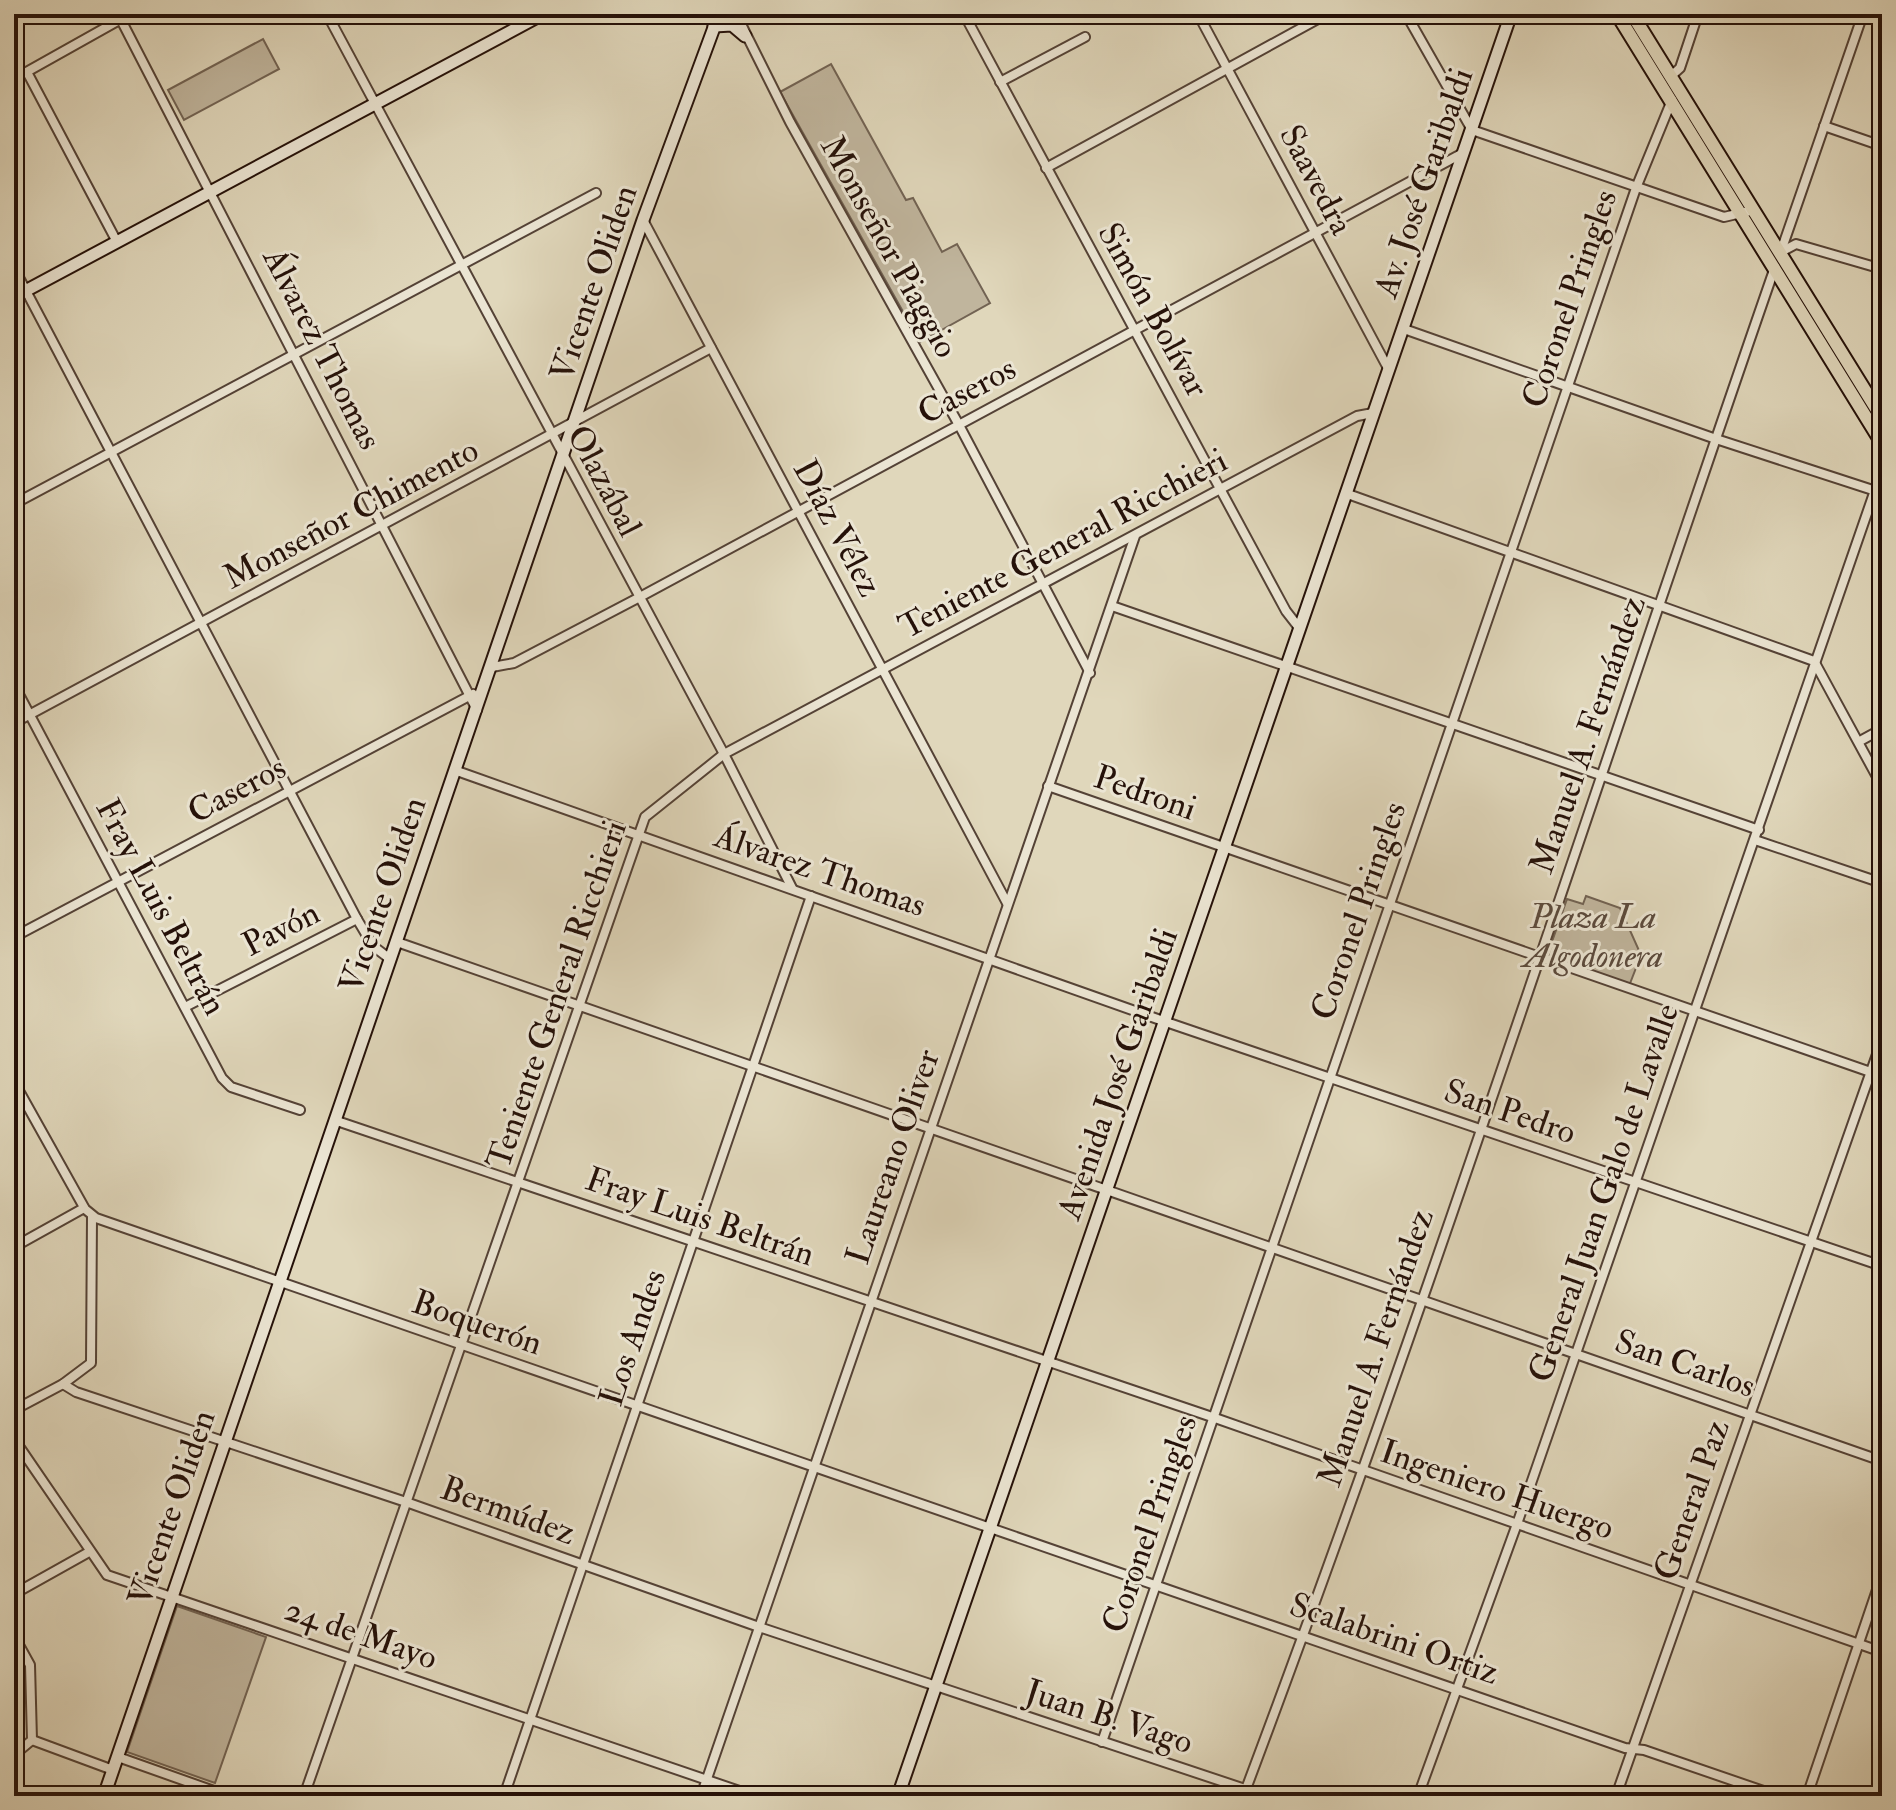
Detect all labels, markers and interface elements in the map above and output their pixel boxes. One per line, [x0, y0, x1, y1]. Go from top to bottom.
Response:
street label: Av. José Garibaldi [1364, 63, 1483, 304]
street label: Saavedra [1269, 118, 1363, 243]
street label: Monseñor Piaggio [810, 129, 968, 365]
street label: Vicente Oliden [540, 180, 648, 386]
street label: Coronel Pringles [1513, 184, 1627, 414]
street label: Simón Bolívar [1088, 215, 1219, 405]
street label: Álvarez Thomas [252, 240, 391, 457]
street label: Caseros [910, 347, 1024, 435]
street label: Olazábal [557, 418, 651, 544]
street label: Monseñor Chimento [216, 429, 486, 599]
street label: Teniente General Ricchieri [891, 439, 1235, 649]
street label: Díaz Vélez [783, 452, 891, 604]
street label: Manuel A. Fernández [1520, 591, 1656, 879]
street label: Caseros [180, 746, 294, 834]
street label: Pedroni [1088, 756, 1202, 830]
street label: Fray Luis Beltrán [86, 791, 236, 1023]
street label: Vicente Oliden [329, 792, 437, 998]
street label: Coronel Pringles [1302, 796, 1416, 1026]
street label: Álvarez Thomas [708, 814, 931, 927]
street label: Teniente General Ricchieri [477, 815, 637, 1175]
street label: Pavón [235, 891, 327, 967]
park label: Plaza La Algodonera [1520, 896, 1663, 978]
street label: Avenida José Garibaldi [1048, 923, 1188, 1226]
street label: General Juan Galo de Lavalle [1519, 998, 1689, 1388]
street label: Laureano Oliver [836, 1044, 950, 1270]
street label: San Pedro [1438, 1069, 1582, 1155]
street label: Fray Luis Beltrán [580, 1158, 820, 1276]
street label: Manuel A. Fernández [1308, 1204, 1444, 1492]
street label: Los Andes [590, 1264, 676, 1412]
street label: Boquerón [406, 1281, 548, 1365]
street label: San Carlos [1609, 1320, 1761, 1408]
street label: Vicente Oliden [118, 1405, 226, 1611]
street label: Coronel Pringles [1093, 1409, 1207, 1639]
street label: General Paz [1645, 1414, 1739, 1586]
street label: Ingeniero Huergo [1375, 1430, 1619, 1550]
street label: Bermúdez [435, 1467, 581, 1555]
street label: Scalabrini Ortiz [1284, 1583, 1504, 1695]
street label: 24 de Mayo [279, 1588, 443, 1680]
street label: Juan B. Vago [1019, 1669, 1198, 1764]

